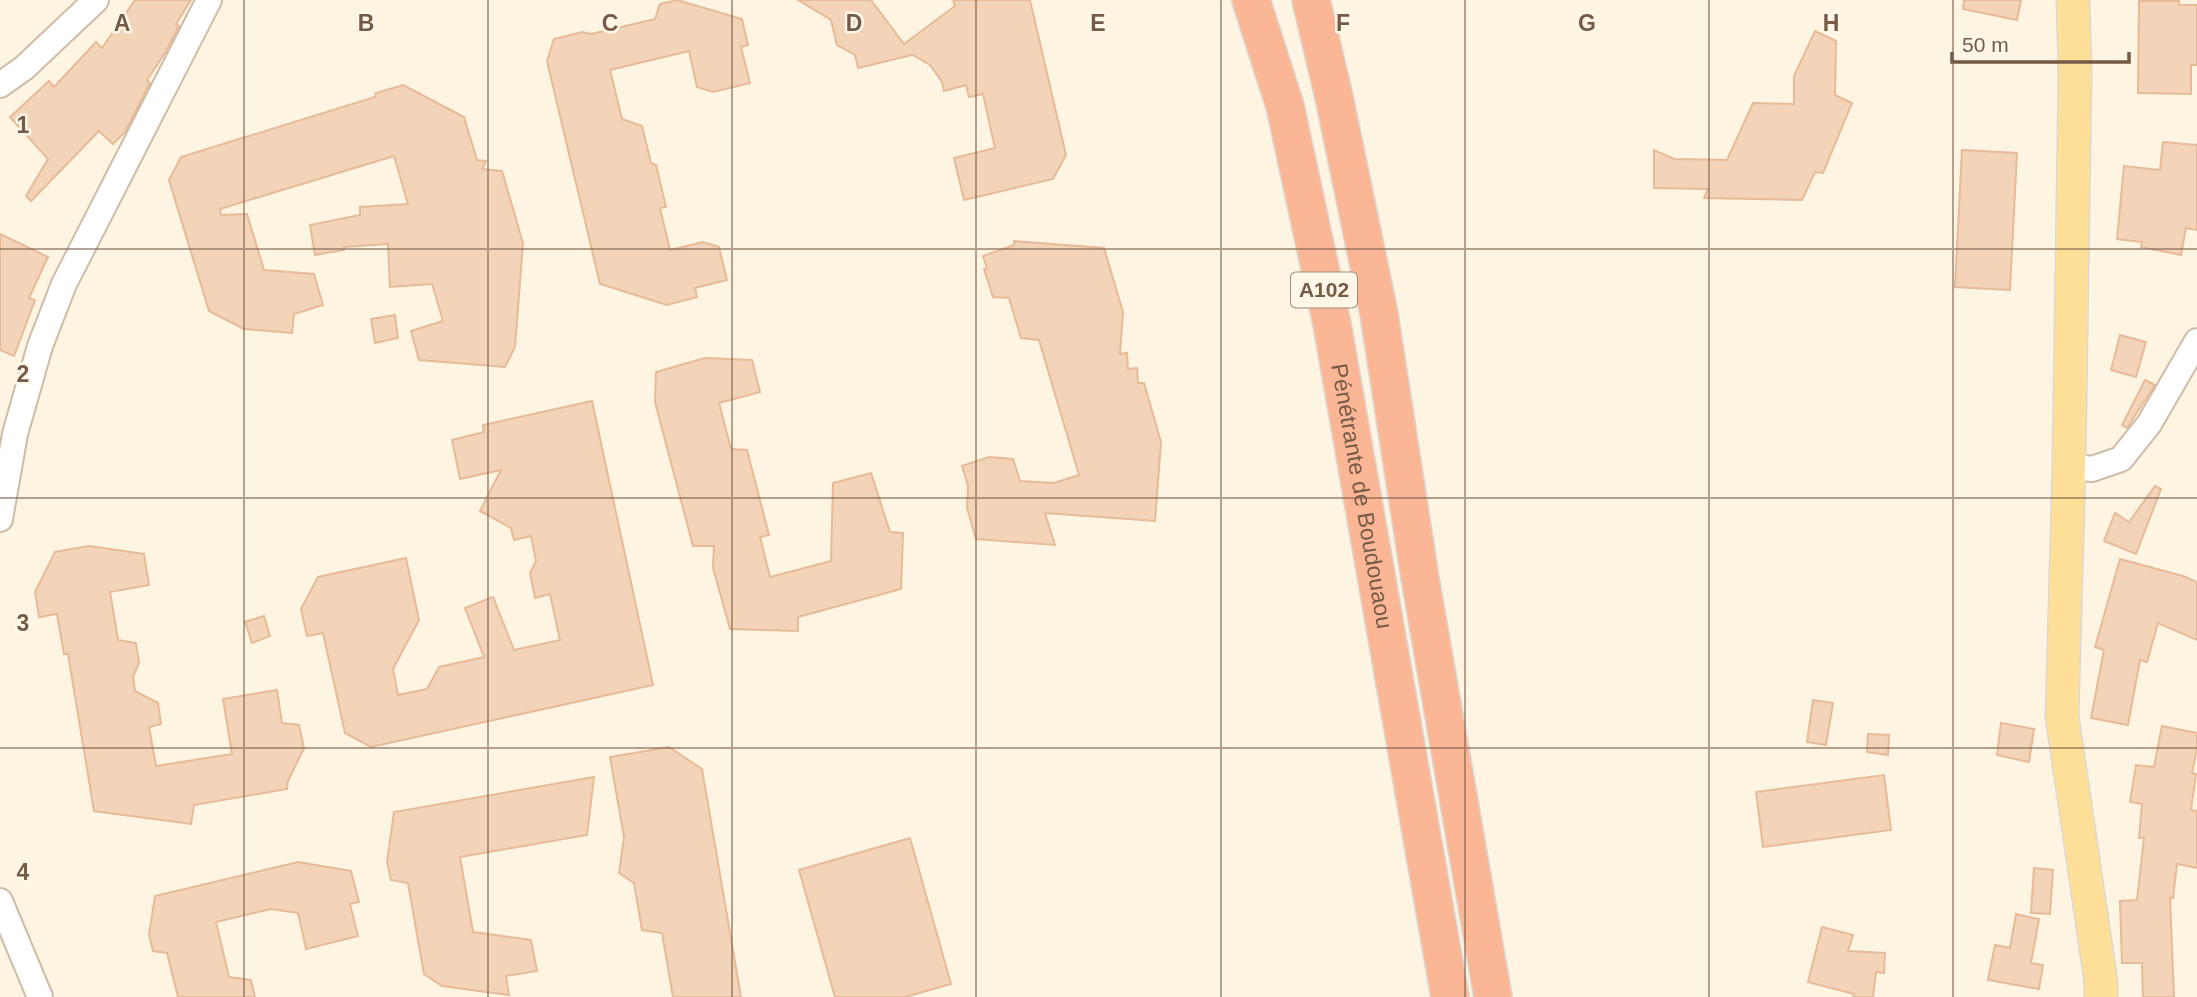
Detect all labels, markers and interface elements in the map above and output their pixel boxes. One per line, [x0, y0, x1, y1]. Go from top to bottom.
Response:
text: A [114, 10, 130, 36]
text: B [358, 10, 374, 36]
text: C [602, 10, 618, 36]
text: D [846, 10, 862, 36]
text: E [1090, 10, 1106, 36]
text: F [1336, 10, 1350, 36]
text: G [1578, 10, 1596, 36]
text: H [1823, 10, 1839, 36]
scale bar [1952, 21, 2129, 65]
text: 50 m [1962, 33, 2009, 56]
text: 1 [17, 112, 30, 138]
road number: A102 [1291, 272, 1357, 308]
text: 2 [17, 361, 29, 387]
street label: Pénétrante de Boudouaou [1326, 361, 1398, 631]
text: 3 [17, 610, 29, 636]
text: 4 [17, 859, 30, 885]

